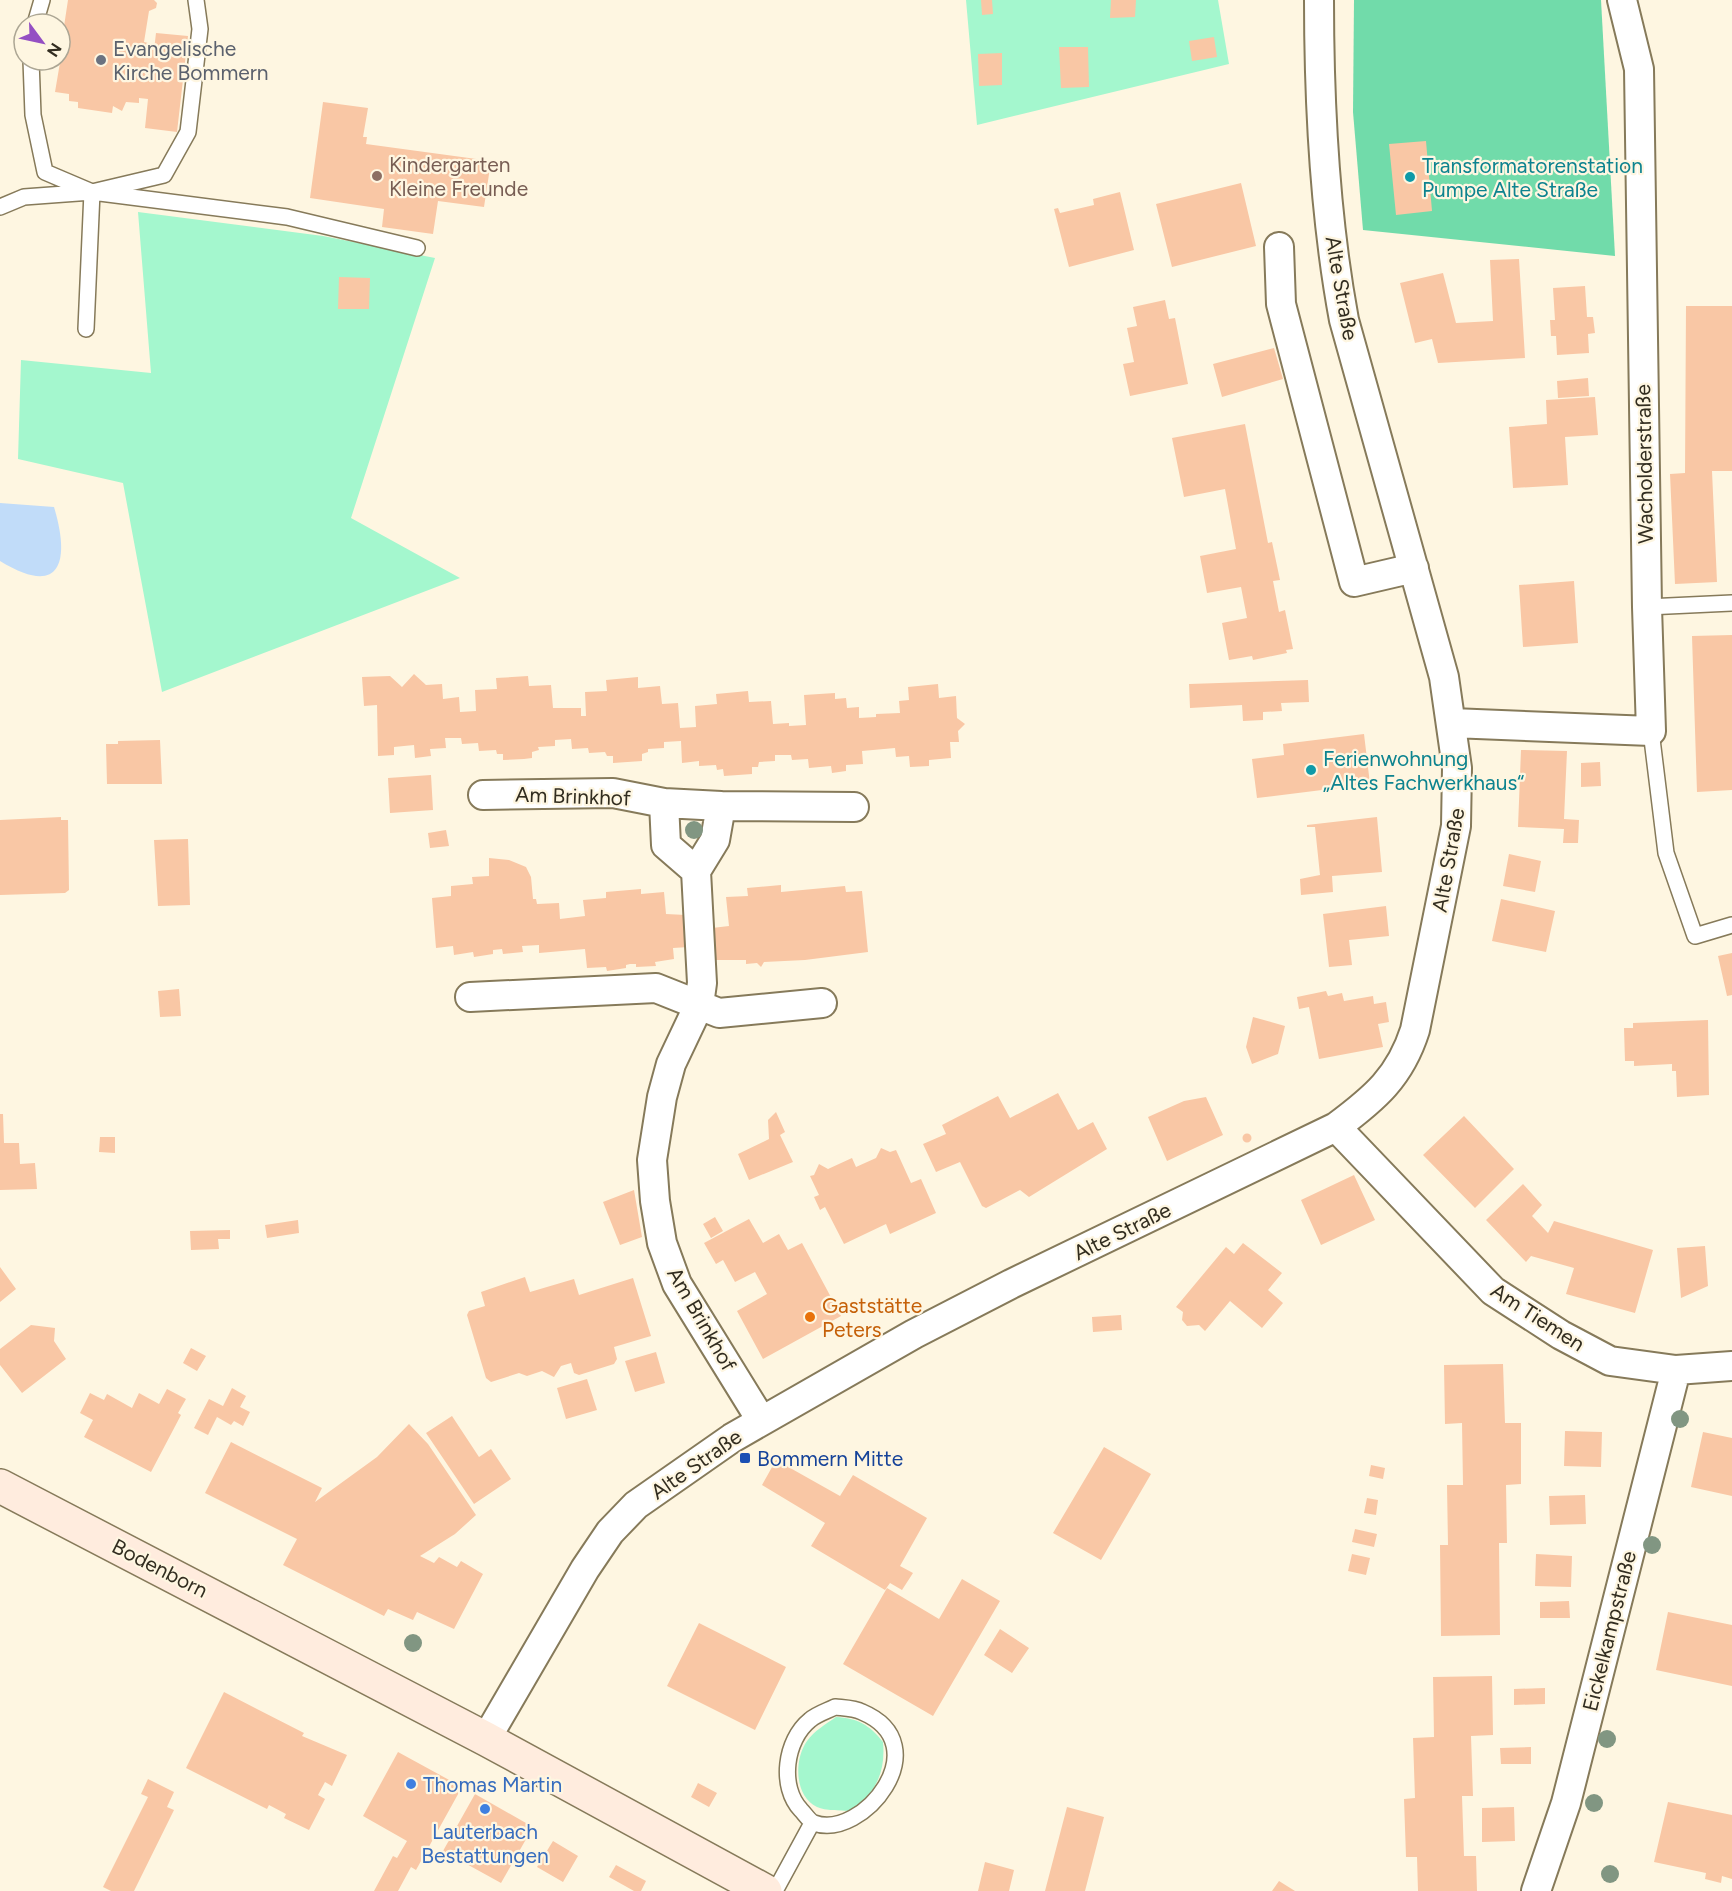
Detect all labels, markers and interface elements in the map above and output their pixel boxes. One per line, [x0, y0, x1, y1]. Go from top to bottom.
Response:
north arrow [12, 12, 72, 72]
place label: Evangelische Kirche Bommern [113, 36, 269, 85]
text: N [43, 40, 65, 60]
marker: Evangelische Kirche Bommern [94, 53, 108, 67]
place label: Kindergarten Kleine Freunde [389, 152, 528, 201]
place label: Transformatorenstation Pumpe Alte Straße [1422, 153, 1643, 202]
marker: Kindergarten Kleine Freunde [370, 169, 384, 183]
marker: Transformatorenstation Pumpe Alte Straße [1403, 170, 1417, 184]
street label: Alte Straße [1321, 234, 1363, 342]
street label: Wacholderstraße [1630, 384, 1658, 544]
place label: Ferienwohnung „Altes Fachwerkhaus“ [1323, 746, 1524, 795]
marker: Ferienwohnung „Altes Fachwerkhaus“ [1304, 763, 1318, 777]
street label: Am Brinkhof [515, 781, 631, 811]
street label: Alte Straße [1427, 806, 1469, 914]
street label: Alte Straße [1069, 1197, 1175, 1265]
street label: Am Brinkhof [662, 1263, 742, 1376]
street label: Am Tiemen [1487, 1278, 1589, 1356]
place label: Gaststätte Peters [822, 1293, 922, 1342]
marker: Gaststätte Peters [803, 1310, 817, 1324]
street label: Alte Straße [646, 1424, 746, 1504]
place label: Bommern Mitte [757, 1446, 903, 1471]
marker: Bommern Mitte [738, 1451, 752, 1465]
street label: Bodenborn [108, 1533, 212, 1603]
street label: Eickelkampstraße [1577, 1548, 1641, 1714]
place label: Thomas Martin [423, 1772, 562, 1797]
marker: Thomas Martin [404, 1777, 418, 1791]
marker: Lauterbach Bestattungen [478, 1802, 492, 1816]
place label: Lauterbach Bestattungen [421, 1819, 549, 1868]

